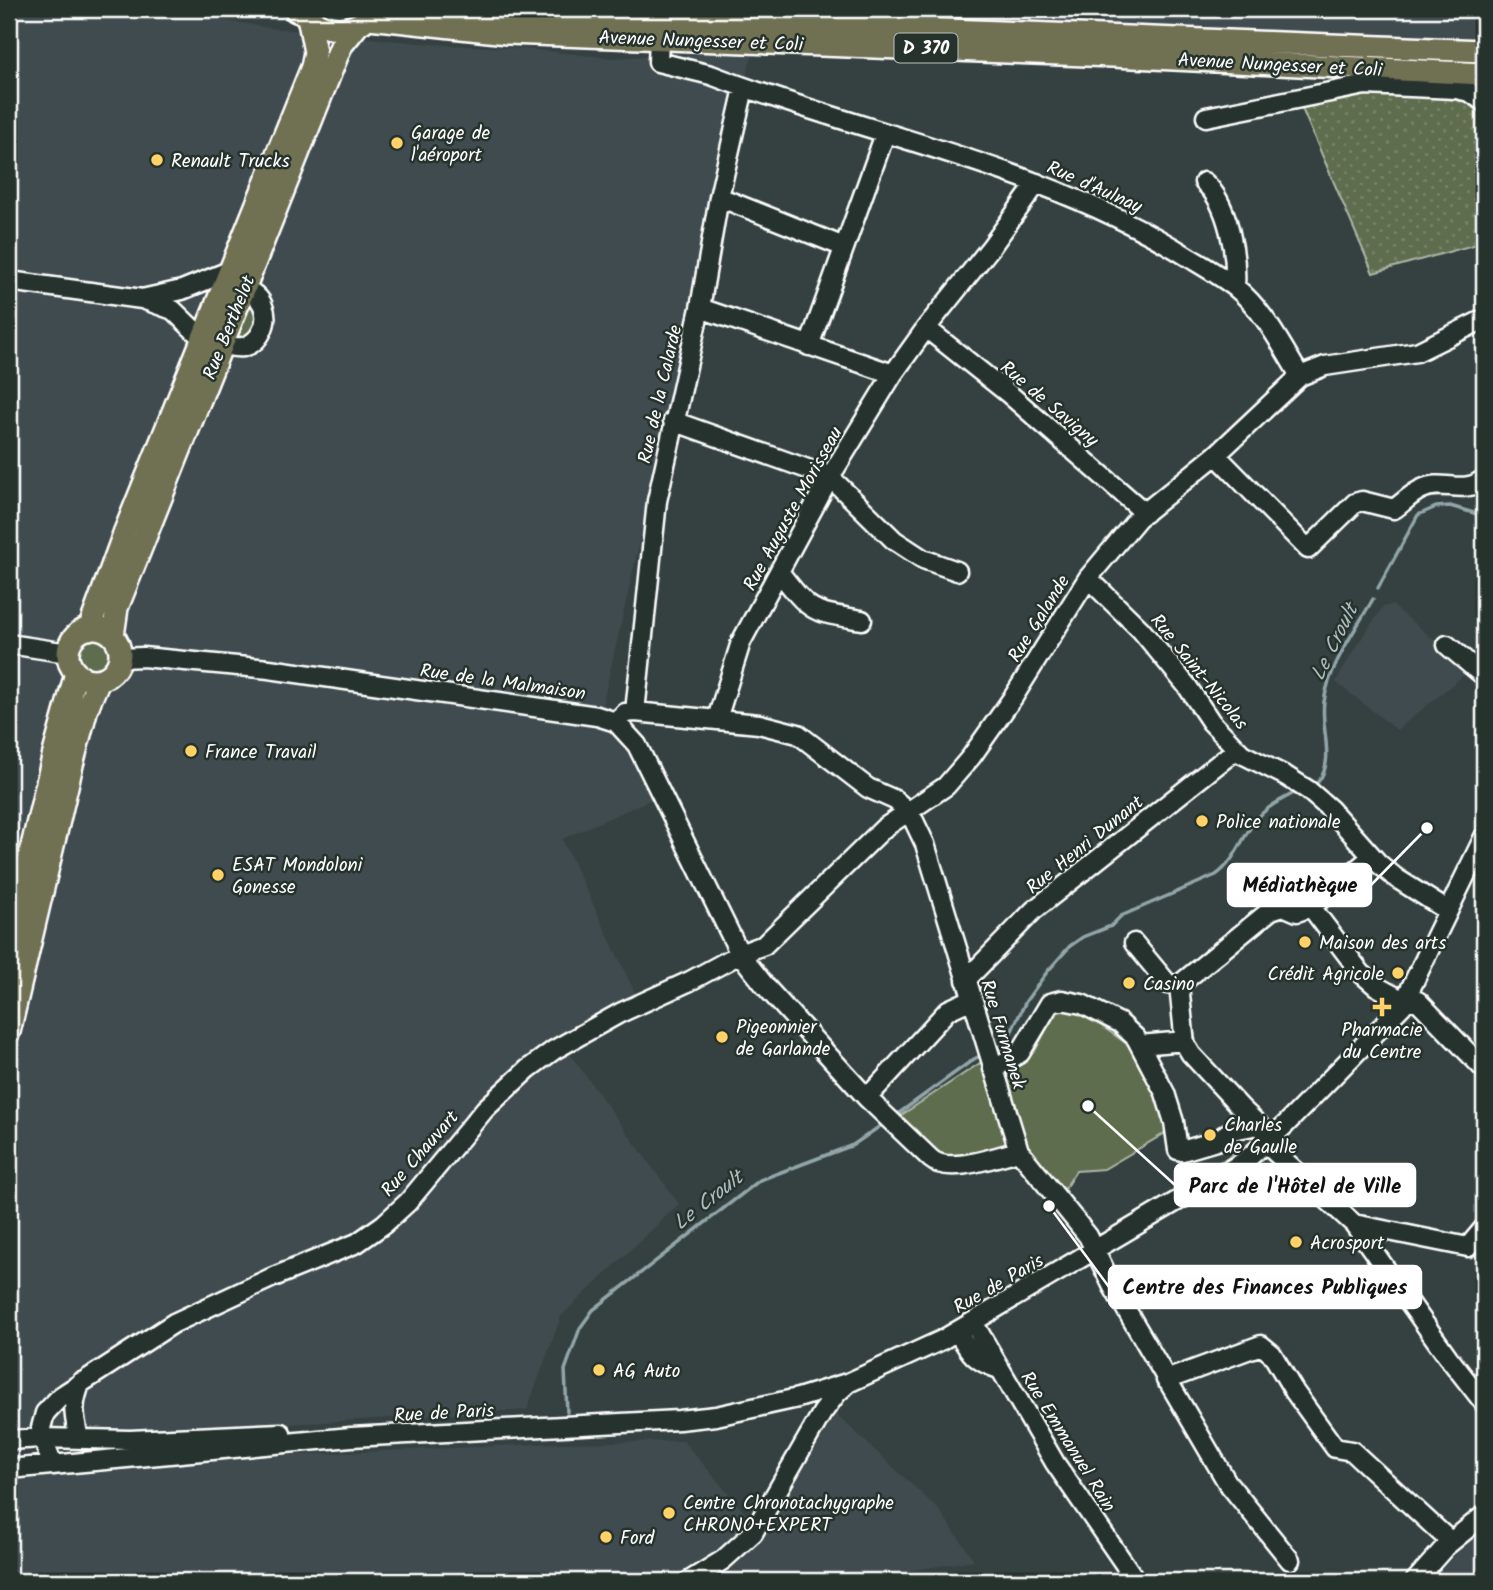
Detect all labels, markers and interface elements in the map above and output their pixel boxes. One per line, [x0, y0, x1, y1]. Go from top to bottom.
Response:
street label: Avenue Nungesser et Coli [598, 23, 805, 61]
road number: D 370 [894, 33, 958, 62]
street label: Avenue Nungesser et Coli [1177, 46, 1384, 86]
place label: Garage de l'aéroport [411, 119, 490, 171]
marker: Garage de l'aéroport [389, 135, 405, 151]
place label: Renault Trucks [171, 147, 290, 177]
marker: Renault Trucks [149, 152, 165, 168]
street label: Rue d'Aulnay [1042, 153, 1148, 223]
street label: Rue Berthelot [195, 271, 265, 384]
street label: Rue de la Calarde [630, 322, 692, 467]
street label: Rue de Savigny [992, 354, 1106, 456]
street label: Rue Auguste Morisseau [736, 421, 851, 597]
street label: Rue Galande [1001, 569, 1079, 669]
water label: Le Croult [1303, 596, 1369, 687]
street label: Rue Saint-Nicolas [1142, 608, 1255, 737]
street label: Rue de la Malmaison [418, 656, 588, 709]
place label: France Travail [205, 738, 317, 768]
marker: France Travail [183, 743, 199, 759]
street label: Rue Henri Dunant [1020, 788, 1151, 903]
place label: Police nationale [1216, 808, 1341, 838]
marker: Police nationale [1194, 813, 1210, 829]
place label: ESAT Mondoloni Gonesse [232, 851, 364, 903]
callout: Médiathèque [1228, 864, 1371, 906]
marker: ESAT Mondoloni Gonesse [210, 867, 226, 883]
text: Médiathèque [1242, 870, 1358, 903]
place label: Maison des arts [1319, 929, 1446, 959]
marker: Maison des arts [1297, 934, 1313, 950]
place label: Crédit Agricole [1267, 960, 1384, 990]
marker: Crédit Agricole [1390, 965, 1406, 981]
place label: Casino [1143, 970, 1195, 1000]
marker: Casino [1121, 975, 1137, 991]
street label: Rue Furmanek [971, 976, 1033, 1093]
marker: Pharmacie du Centre [1374, 999, 1390, 1015]
place label: Pigeonnier de Garlande [736, 1013, 831, 1065]
place label: Pharmacie du Centre [1341, 1016, 1423, 1068]
marker: Pigeonnier de Garlande [714, 1029, 730, 1045]
street label: Rue Chauvart [374, 1104, 467, 1204]
place label: Charles de Gaulle [1224, 1111, 1298, 1163]
marker: Charles de Gaulle [1202, 1127, 1218, 1143]
water label: Le Croult [667, 1161, 754, 1239]
callout: Parc de l'Hôtel de Ville [1175, 1164, 1415, 1206]
text: Parc de l'Hôtel de Ville [1189, 1171, 1401, 1204]
place label: Acrosport [1310, 1229, 1385, 1259]
marker: Acrosport [1288, 1234, 1304, 1250]
street label: Rue de Paris [948, 1247, 1050, 1323]
callout: Centre des Finances Publiques [1109, 1266, 1421, 1308]
text: Centre des Finances Publiques [1123, 1272, 1408, 1305]
place label: AG Auto [613, 1357, 680, 1387]
marker: AG Auto [591, 1362, 607, 1378]
street label: Rue Emmanuel Rain [1012, 1366, 1123, 1518]
street label: Rue de Paris [393, 1396, 495, 1432]
place label: Centre Chronotachygraphe CHRONO+EXPERT [683, 1489, 894, 1541]
marker: Centre Chronotachygraphe CHRONO+EXPERT [661, 1505, 677, 1521]
place label: Ford [620, 1524, 655, 1554]
marker: Ford [598, 1529, 614, 1545]

